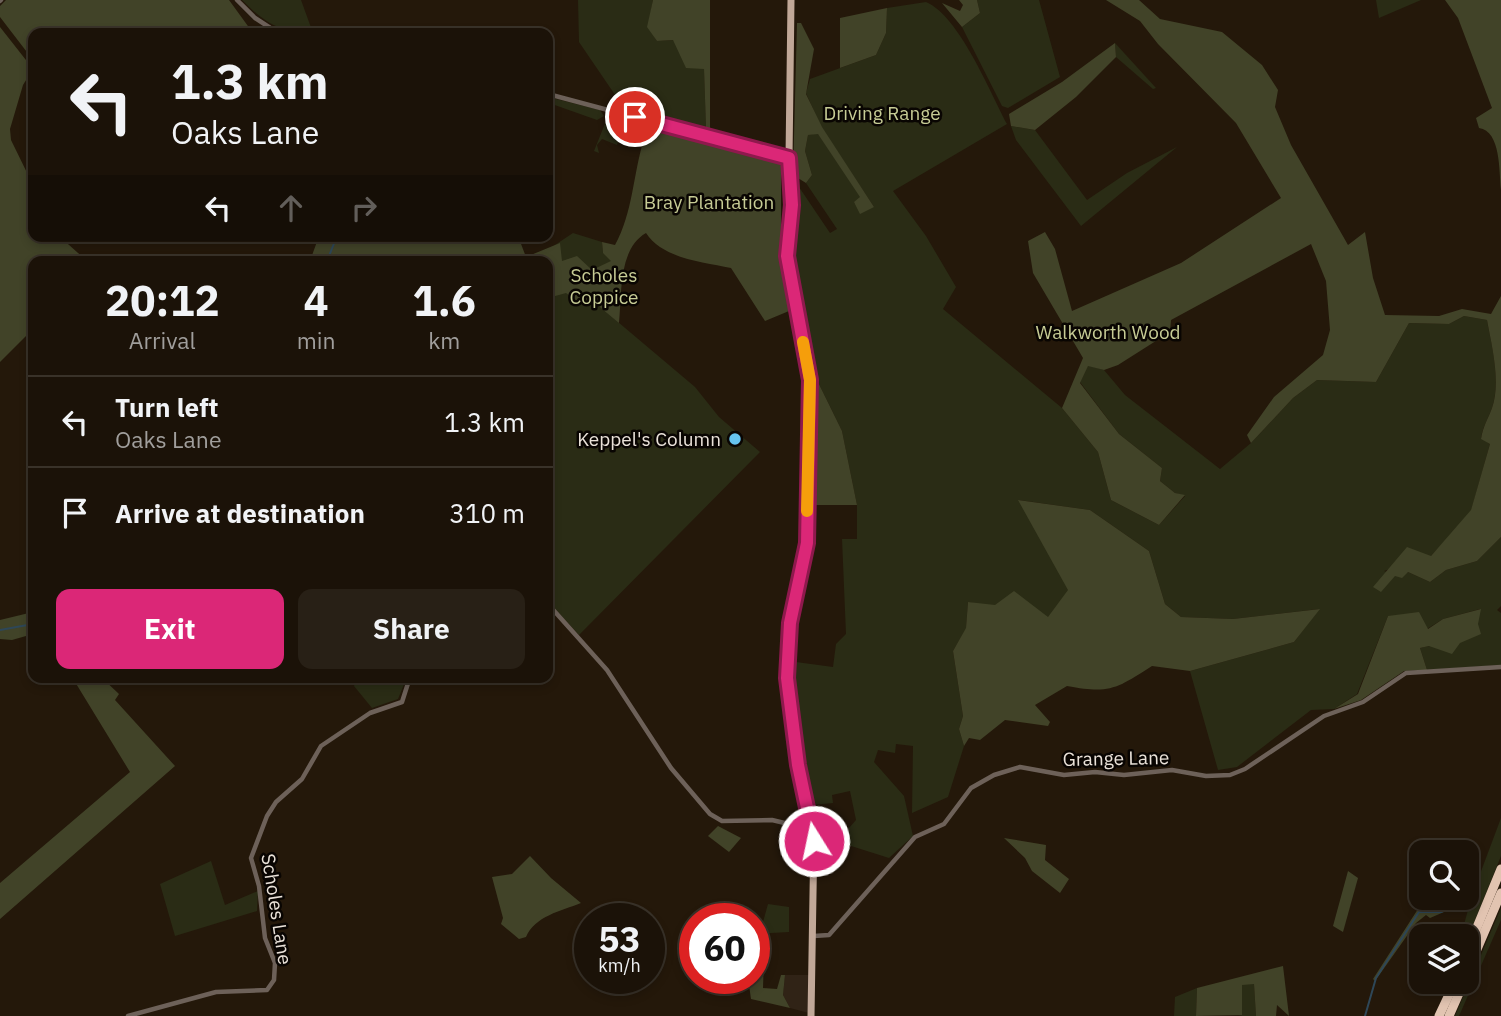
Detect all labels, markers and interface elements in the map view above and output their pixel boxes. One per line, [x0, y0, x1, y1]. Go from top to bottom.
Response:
text: 1.3 km [171, 49, 329, 112]
icon: left [56, 56, 147, 147]
pin [605, 87, 665, 147]
icon: arrive [616, 98, 654, 136]
park label: Driving Range [823, 101, 941, 125]
text: Oaks Lane [171, 111, 319, 153]
icon: left [199, 189, 237, 227]
icon: ahead [272, 189, 310, 227]
icon: right [345, 189, 383, 227]
park label: Bray Plantation [644, 190, 774, 214]
park label: Scholes Coppice [569, 263, 639, 309]
text: 20:12 [105, 273, 220, 328]
text: 4 [304, 273, 329, 328]
text: 1.6 [413, 273, 476, 328]
park label: Walkworth Wood [1035, 320, 1181, 344]
text: Arrival [129, 325, 196, 355]
text: min [297, 325, 336, 355]
text: km [428, 325, 460, 355]
text: Turn left [115, 390, 218, 424]
icon: left [56, 403, 94, 441]
text: 1.3 km [444, 405, 525, 439]
text: Oaks Lane [115, 424, 222, 454]
place label: Keppel's Column [577, 427, 721, 451]
marker: Keppel's Column [727, 431, 743, 447]
icon: arrive [56, 494, 94, 532]
text: Arrive at destination [115, 496, 365, 530]
text: 310 m [449, 496, 525, 530]
button: Exit [56, 589, 284, 669]
button: Share [298, 589, 525, 669]
street label: Grange Lane [1062, 745, 1170, 771]
position arrow [777, 804, 851, 878]
map controls [1409, 840, 1479, 994]
button: search [1409, 840, 1479, 910]
street label: Scholes Lane [256, 852, 298, 966]
speed limit sign: 60 [679, 903, 770, 994]
text: 53 [598, 916, 641, 962]
button: layers [1409, 924, 1479, 994]
text: km/h [598, 954, 641, 977]

